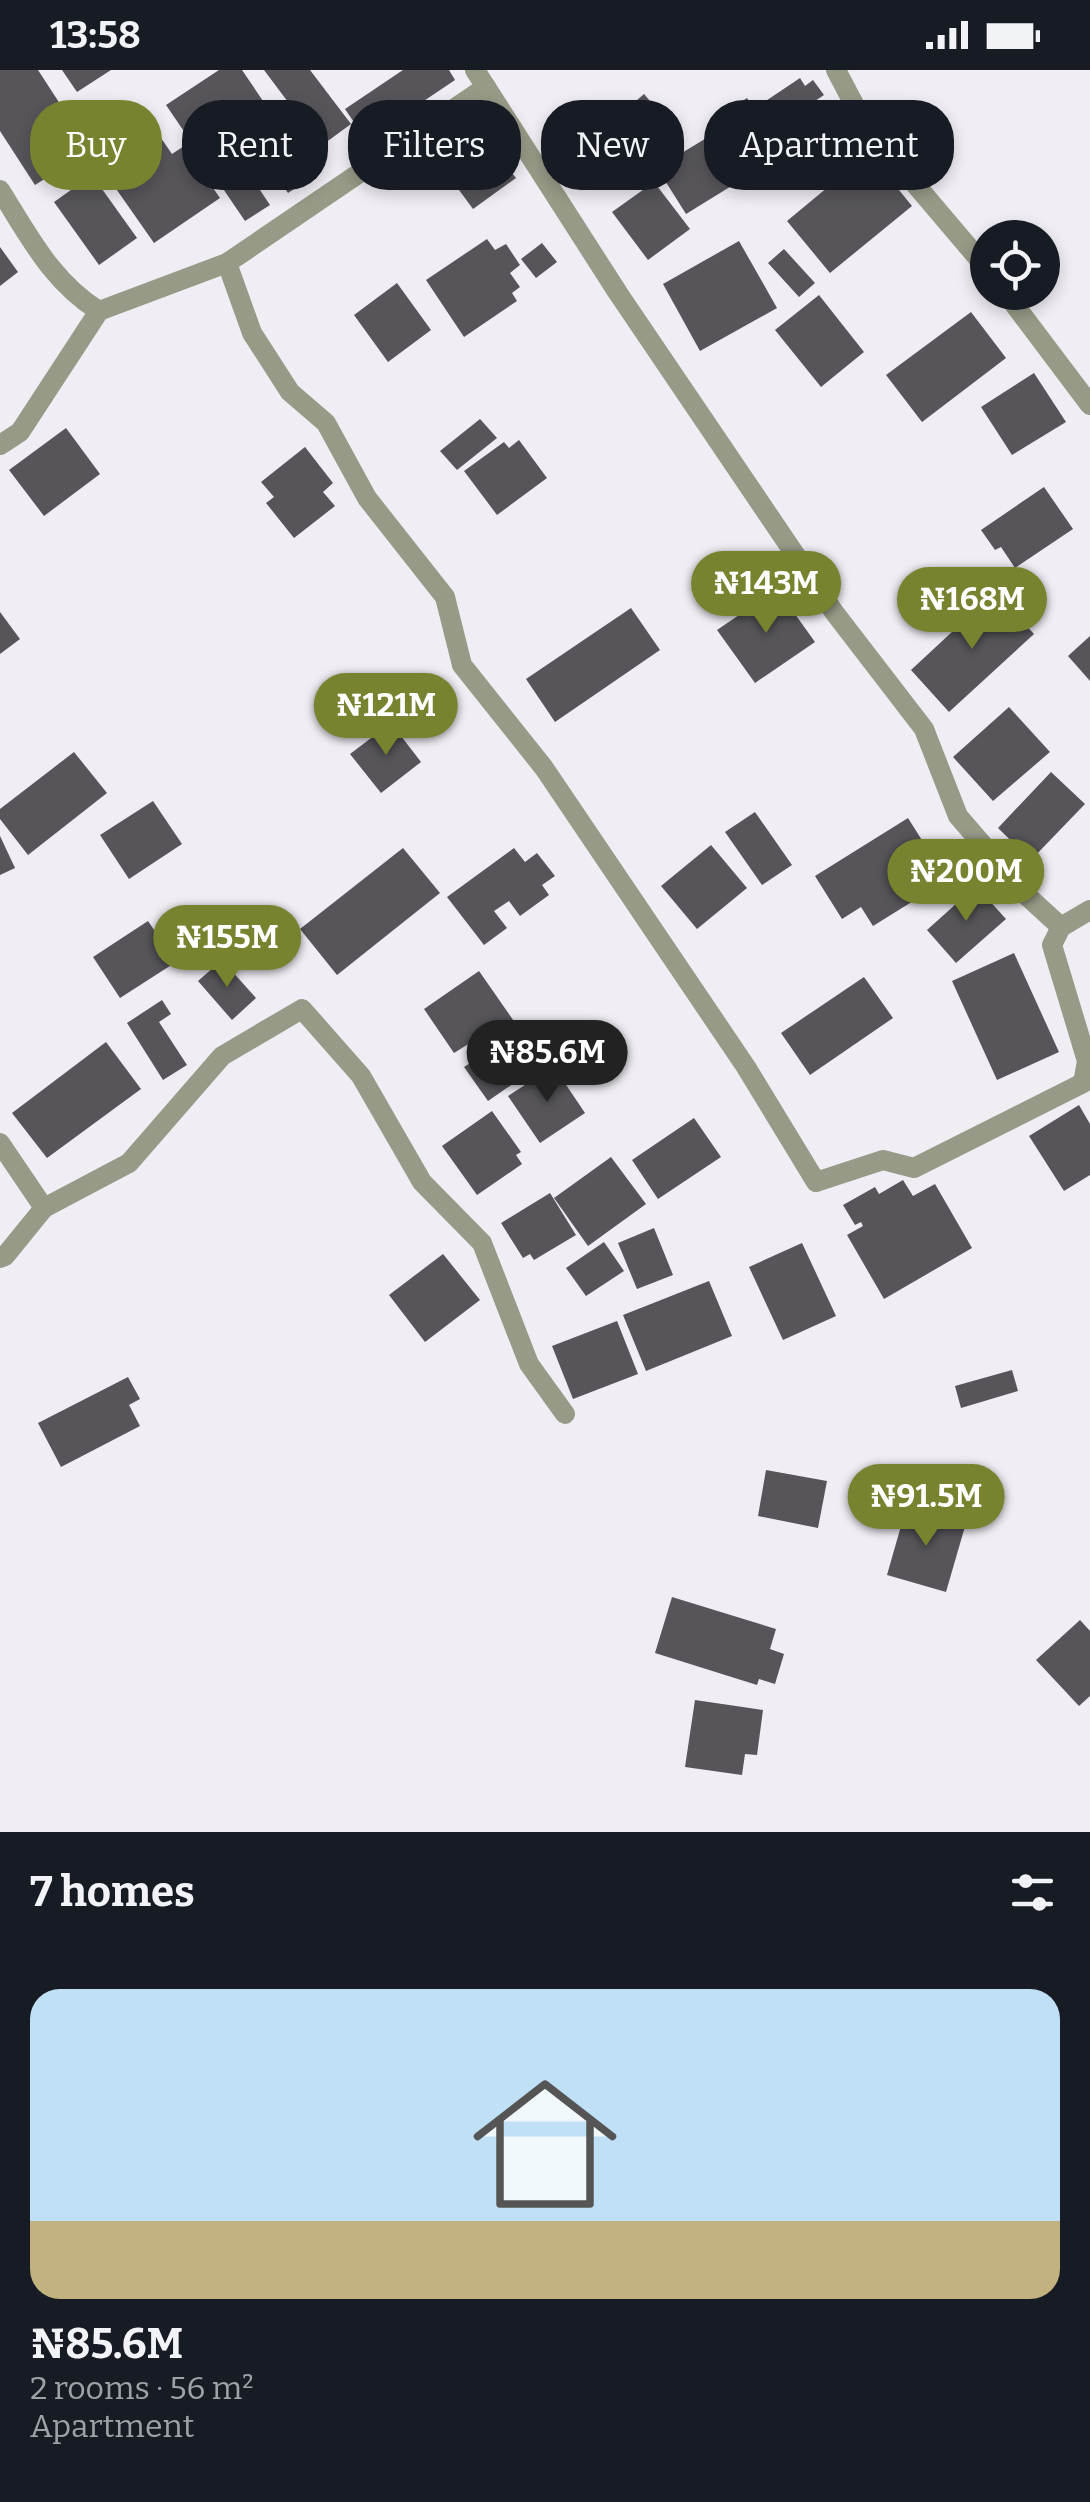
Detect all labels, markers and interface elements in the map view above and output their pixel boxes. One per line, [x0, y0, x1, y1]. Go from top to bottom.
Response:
text: 13:58 [50, 12, 141, 58]
chip: Buy [30, 100, 162, 190]
chip: Rent [182, 100, 328, 190]
chip: Filters [348, 100, 521, 190]
chip: New [541, 100, 684, 190]
chip: Apartment [704, 100, 954, 190]
map controls [970, 220, 1060, 310]
button: locate [970, 220, 1060, 310]
pin: ₦143M [696, 551, 836, 636]
text: ₦143M [713, 564, 819, 602]
pin: ₦168M [902, 567, 1042, 652]
text: ₦168M [919, 580, 1025, 618]
pin: ₦121M [316, 673, 456, 758]
text: ₦121M [336, 686, 436, 724]
pin: ₦200M [896, 839, 1036, 924]
text: ₦200M [909, 852, 1023, 890]
pin: ₦155M [157, 905, 297, 990]
text: ₦155M [175, 918, 279, 956]
pin: ₦85.6M [466, 1020, 628, 1105]
text: ₦85.6M [489, 1033, 605, 1071]
pin: ₦91.5M [845, 1464, 1007, 1549]
text: ₦91.5M [870, 1477, 982, 1515]
icon: filters [1005, 1865, 1060, 1920]
text: 7 homes [30, 1867, 195, 1917]
icon: home [455, 2054, 635, 2234]
text: ₦85.6M [30, 2319, 183, 2369]
text: 2 rooms · 56 m² [30, 2369, 254, 2407]
text: Apartment [30, 2407, 194, 2445]

